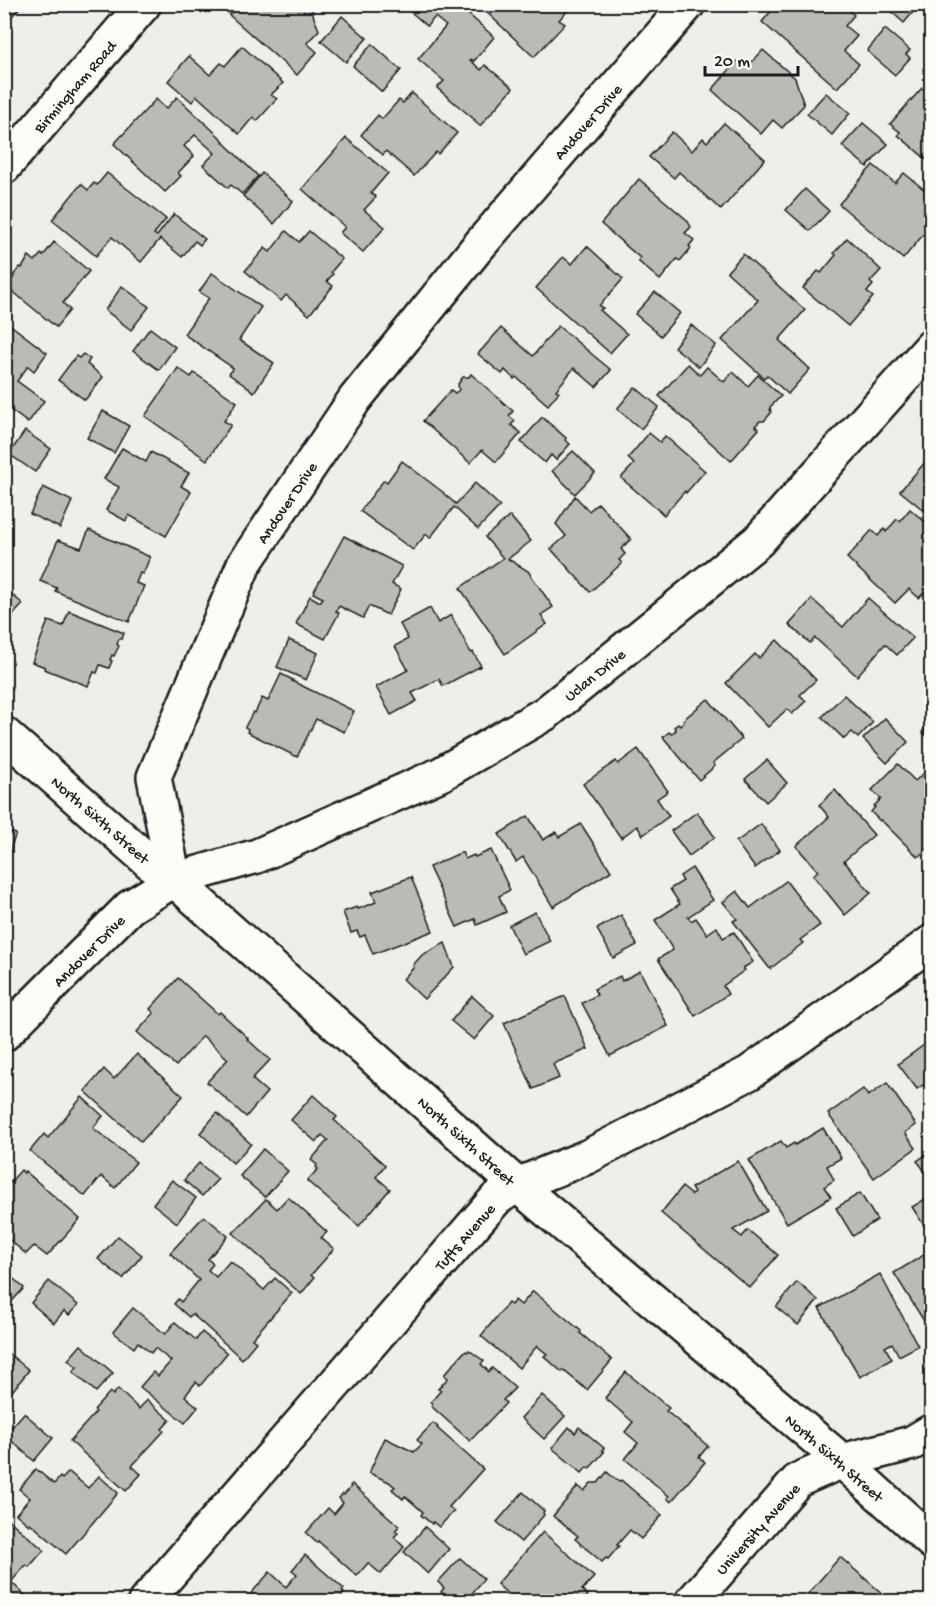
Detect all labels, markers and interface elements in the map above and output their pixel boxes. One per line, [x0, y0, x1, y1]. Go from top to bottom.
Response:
street label: Birmingham Road [31, 37, 123, 139]
scale bar [705, 39, 798, 77]
text: 20 m [714, 52, 750, 73]
street label: Andover Drive [552, 81, 628, 165]
street label: Andover Drive [255, 459, 324, 548]
street label: Uclan Drive [562, 646, 631, 707]
street label: North Sixth Street [46, 774, 153, 871]
street label: Andover Drive [50, 912, 131, 993]
street label: North Sixth Street [412, 1094, 518, 1192]
street label: Tufts Avenue [432, 1200, 501, 1277]
street label: North Sixth Street [780, 1412, 887, 1509]
street label: University Avenue [713, 1480, 806, 1580]

